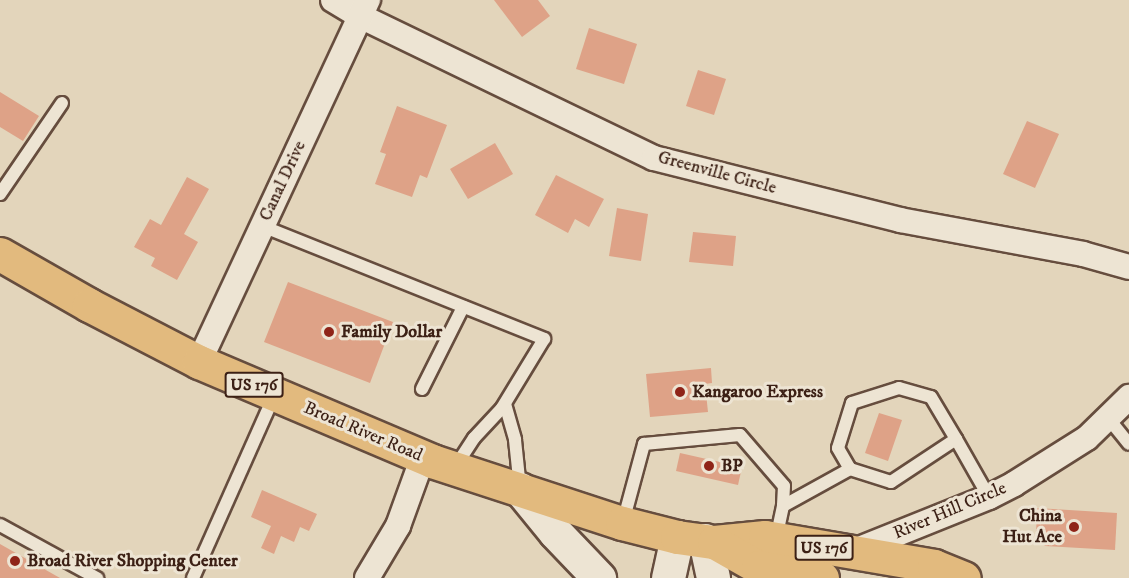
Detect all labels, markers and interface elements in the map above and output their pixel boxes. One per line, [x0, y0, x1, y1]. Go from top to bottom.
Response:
street label: Canal Drive [255, 137, 311, 225]
street label: Greenville Circle [655, 147, 779, 199]
place label: Family Dollar [341, 321, 442, 343]
marker: Family Dollar [322, 325, 336, 339]
road number: US 176 [224, 372, 284, 398]
place label: Kangaroo Express [692, 381, 823, 403]
marker: Kangaroo Express [673, 385, 687, 399]
street label: Broad River Road [300, 397, 426, 467]
place label: BP [721, 455, 743, 477]
marker: BP [702, 459, 716, 473]
street label: River Hill Circle [890, 477, 1010, 545]
place label: China Hut Ace [1002, 506, 1062, 548]
marker: China Hut Ace [1067, 520, 1081, 534]
road number: US 176 [794, 535, 854, 561]
place label: Broad River Shopping Center [27, 550, 238, 572]
marker: Broad River Shopping Center [8, 554, 22, 568]

